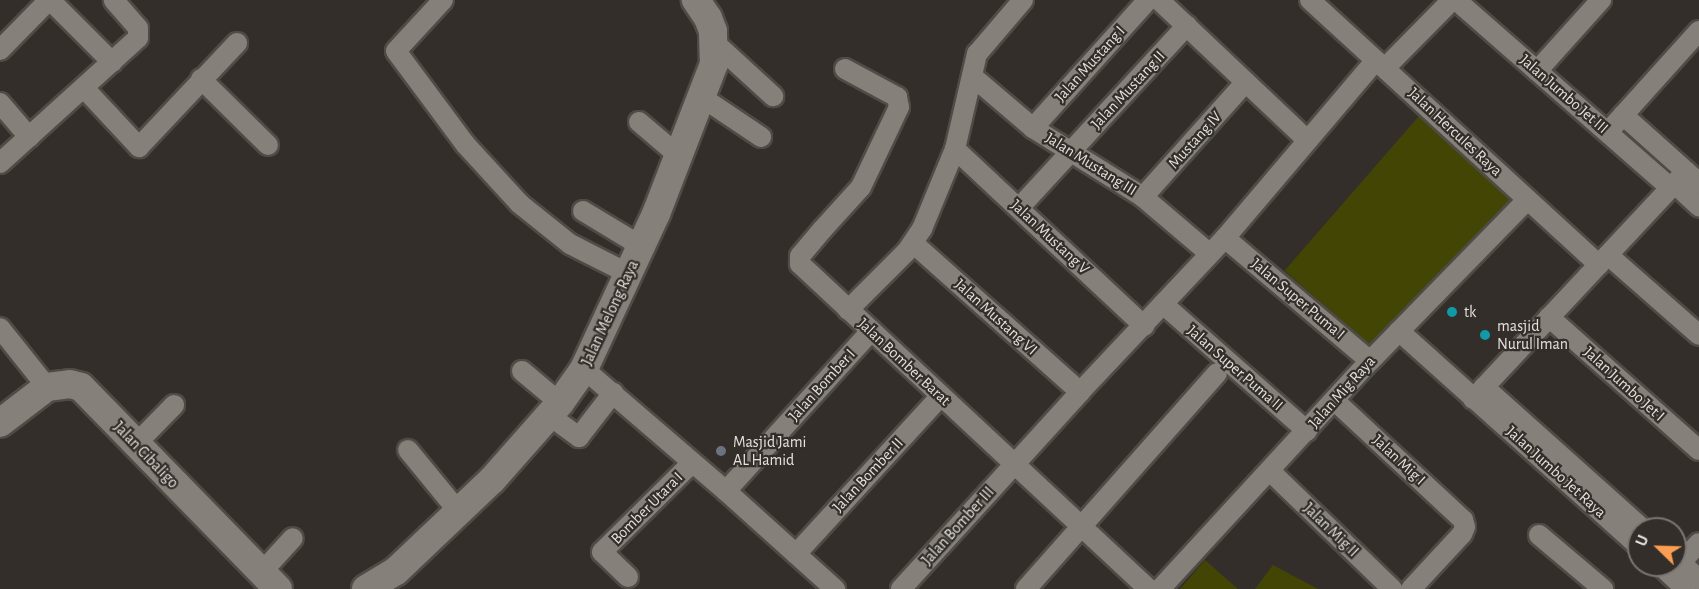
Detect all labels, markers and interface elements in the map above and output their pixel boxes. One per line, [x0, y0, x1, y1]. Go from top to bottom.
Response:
street label: Jalan Mustang I [1051, 22, 1129, 106]
street label: Jalan Mustang II [1087, 47, 1169, 133]
street label: Jalan Jumbo Jet III [1516, 50, 1612, 138]
street label: Jalan Hercules Raya [1404, 84, 1506, 180]
street label: Mustang IV [1164, 107, 1226, 173]
street label: Jalan Mustang III [1042, 128, 1140, 200]
street label: Jalan Mustang V [1007, 196, 1093, 278]
street label: Jalan Super Puma I [1247, 254, 1349, 344]
street label: Jalan Melong Raya [577, 257, 643, 369]
street label: Jalan Mustang VI [951, 275, 1041, 359]
place label: tk [1464, 302, 1476, 322]
marker: tk [1445, 305, 1459, 319]
street label: Jalan Bomber Barat [854, 314, 954, 410]
place label: masjid Nurul Iman [1497, 316, 1568, 354]
street label: Jalan Super Puma II [1183, 321, 1287, 415]
marker: masjid Nurul Iman [1478, 328, 1492, 342]
street label: Jalan Jumbo Jet I [1579, 343, 1669, 425]
street label: Jalan Bomber I [785, 345, 859, 425]
street label: Jalan Mig Raya [1305, 352, 1379, 432]
street label: Jalan Cibaligo [109, 418, 183, 492]
street label: Jalan Jumbo Jet Raya [1502, 422, 1610, 522]
street label: Jalan Mig I [1369, 431, 1429, 489]
place label: Masjid Jami AL Hamid [733, 432, 806, 470]
street label: Jalan Bomber II [829, 434, 907, 516]
marker: Masjid Jami AL Hamid [714, 444, 728, 458]
street label: Bomber Utara I [607, 468, 687, 548]
street label: Jalan Bomber III [918, 483, 998, 569]
street label: Jalan Mig II [1299, 499, 1363, 561]
north arrow [1627, 517, 1687, 577]
text: U [1633, 533, 1652, 549]

